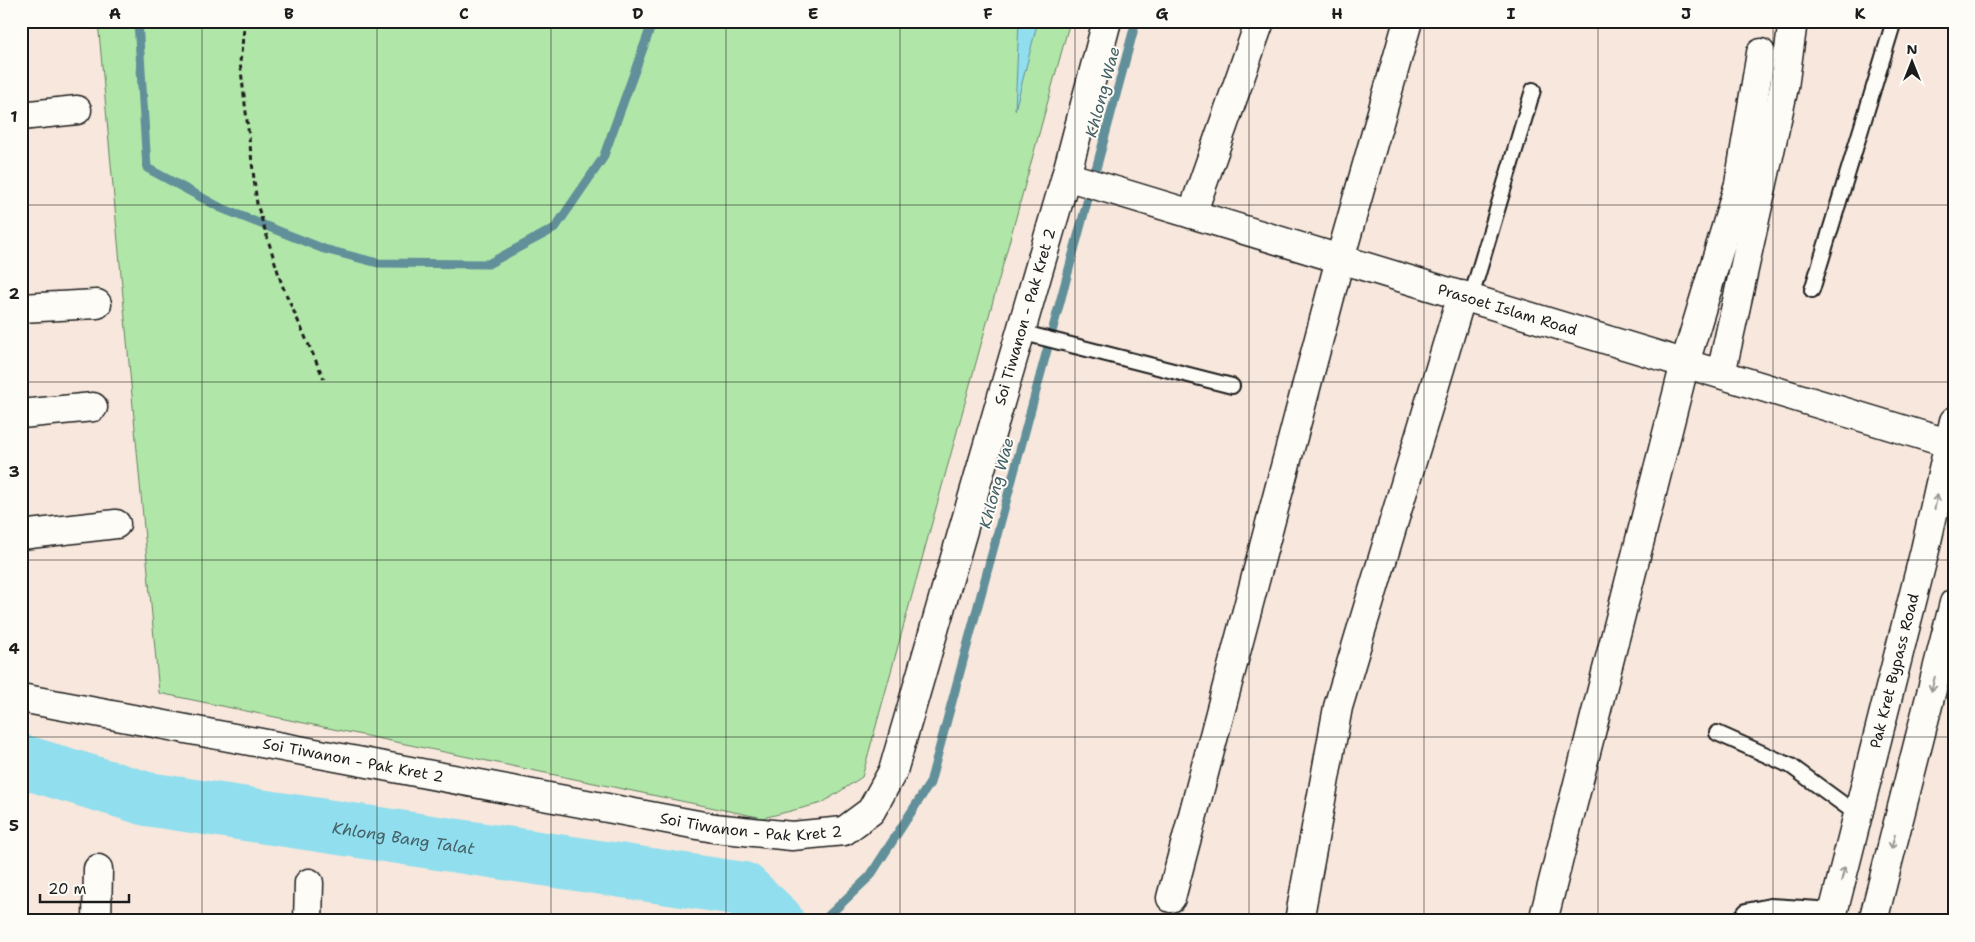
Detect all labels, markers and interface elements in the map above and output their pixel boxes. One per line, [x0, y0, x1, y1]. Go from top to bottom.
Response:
text: A [109, 3, 121, 24]
text: B [284, 3, 294, 24]
text: C [459, 3, 469, 24]
text: D [632, 3, 644, 24]
text: E [808, 3, 818, 24]
text: F [983, 3, 993, 24]
text: G [1156, 3, 1169, 24]
text: H [1331, 3, 1343, 24]
text: I [1507, 3, 1516, 24]
text: J [1681, 3, 1691, 24]
text: K [1855, 3, 1866, 24]
north arrow [1888, 38, 1938, 88]
text: N [1906, 40, 1918, 58]
water label: Khlong Wae [1080, 44, 1125, 140]
text: 1 [10, 106, 18, 127]
street label: Soi Tiwanon - Pak Kret 2 [990, 226, 1060, 408]
street label: Prasoet Islam Road [1435, 279, 1580, 340]
text: 2 [8, 283, 20, 304]
water label: Khlong Wae [974, 435, 1019, 531]
text: 3 [8, 461, 20, 482]
one-way arrow [1931, 495, 1941, 511]
street label: Pak Kret Bypass Road [1865, 591, 1924, 750]
text: 4 [8, 638, 20, 659]
one-way arrow [1928, 676, 1937, 692]
street label: Soi Tiwanon - Pak Kret 2 [261, 734, 445, 787]
street label: Soi Tiwanon - Pak Kret 2 [658, 808, 843, 846]
text: 5 [9, 815, 19, 836]
water label: Khlong Bang Talat [331, 817, 476, 859]
one-way arrow [1888, 833, 1897, 849]
one-way arrow [1839, 866, 1849, 882]
scale bar [40, 872, 129, 904]
text: 20 m [48, 879, 87, 899]

